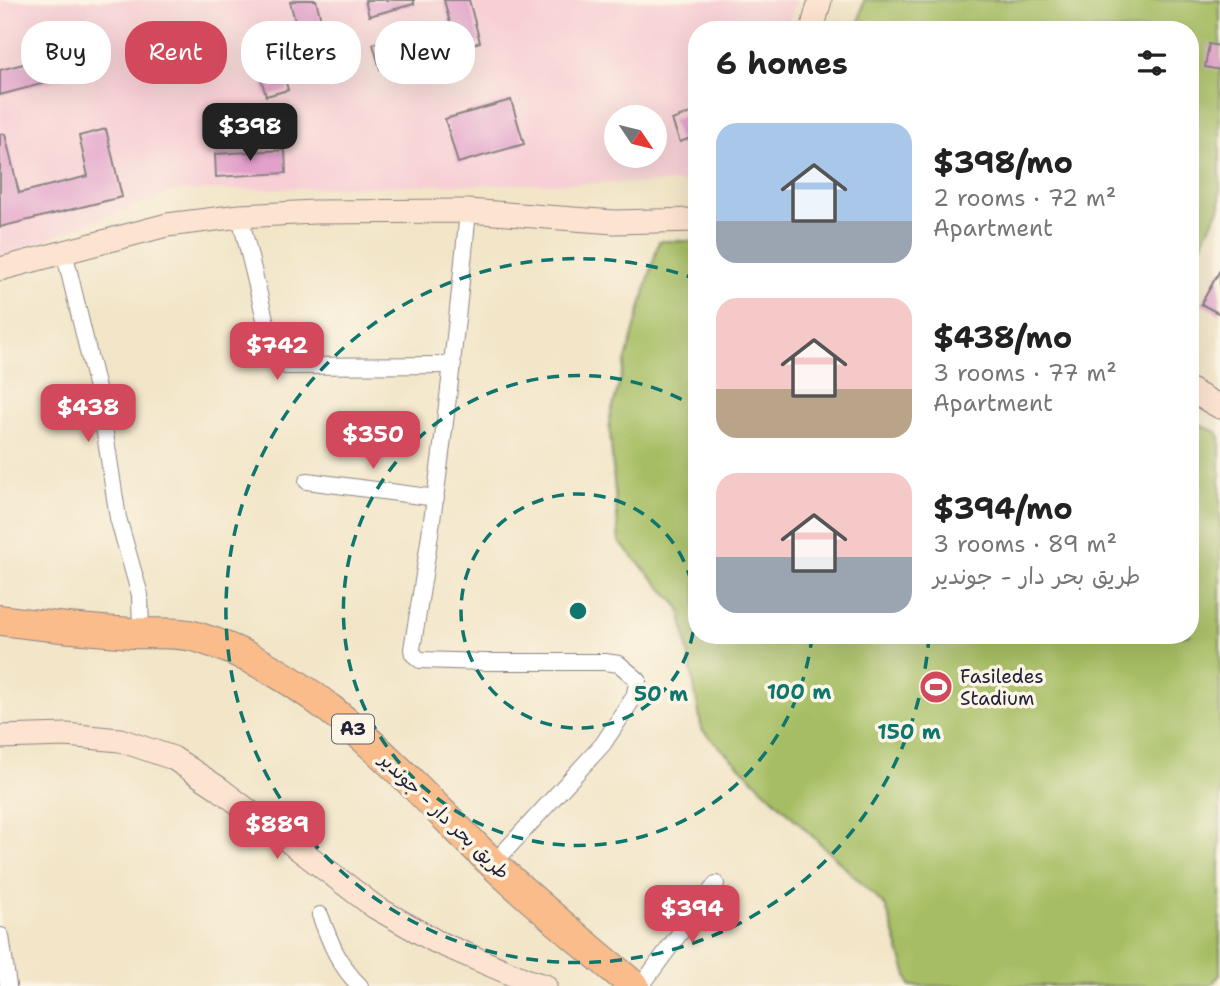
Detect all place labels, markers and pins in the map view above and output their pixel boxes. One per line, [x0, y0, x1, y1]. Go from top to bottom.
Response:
pin: $398 [209, 104, 291, 163]
pin: $742 [236, 322, 318, 382]
pin: $438 [47, 384, 129, 444]
pin: $350 [332, 412, 414, 471]
centre of rings [566, 599, 590, 623]
place label: Fasiledes Stadium [960, 664, 1044, 711]
sports icon: Fasiledes Stadium [917, 668, 955, 706]
pin: $889 [236, 802, 318, 861]
pin: $394 [651, 886, 733, 945]

